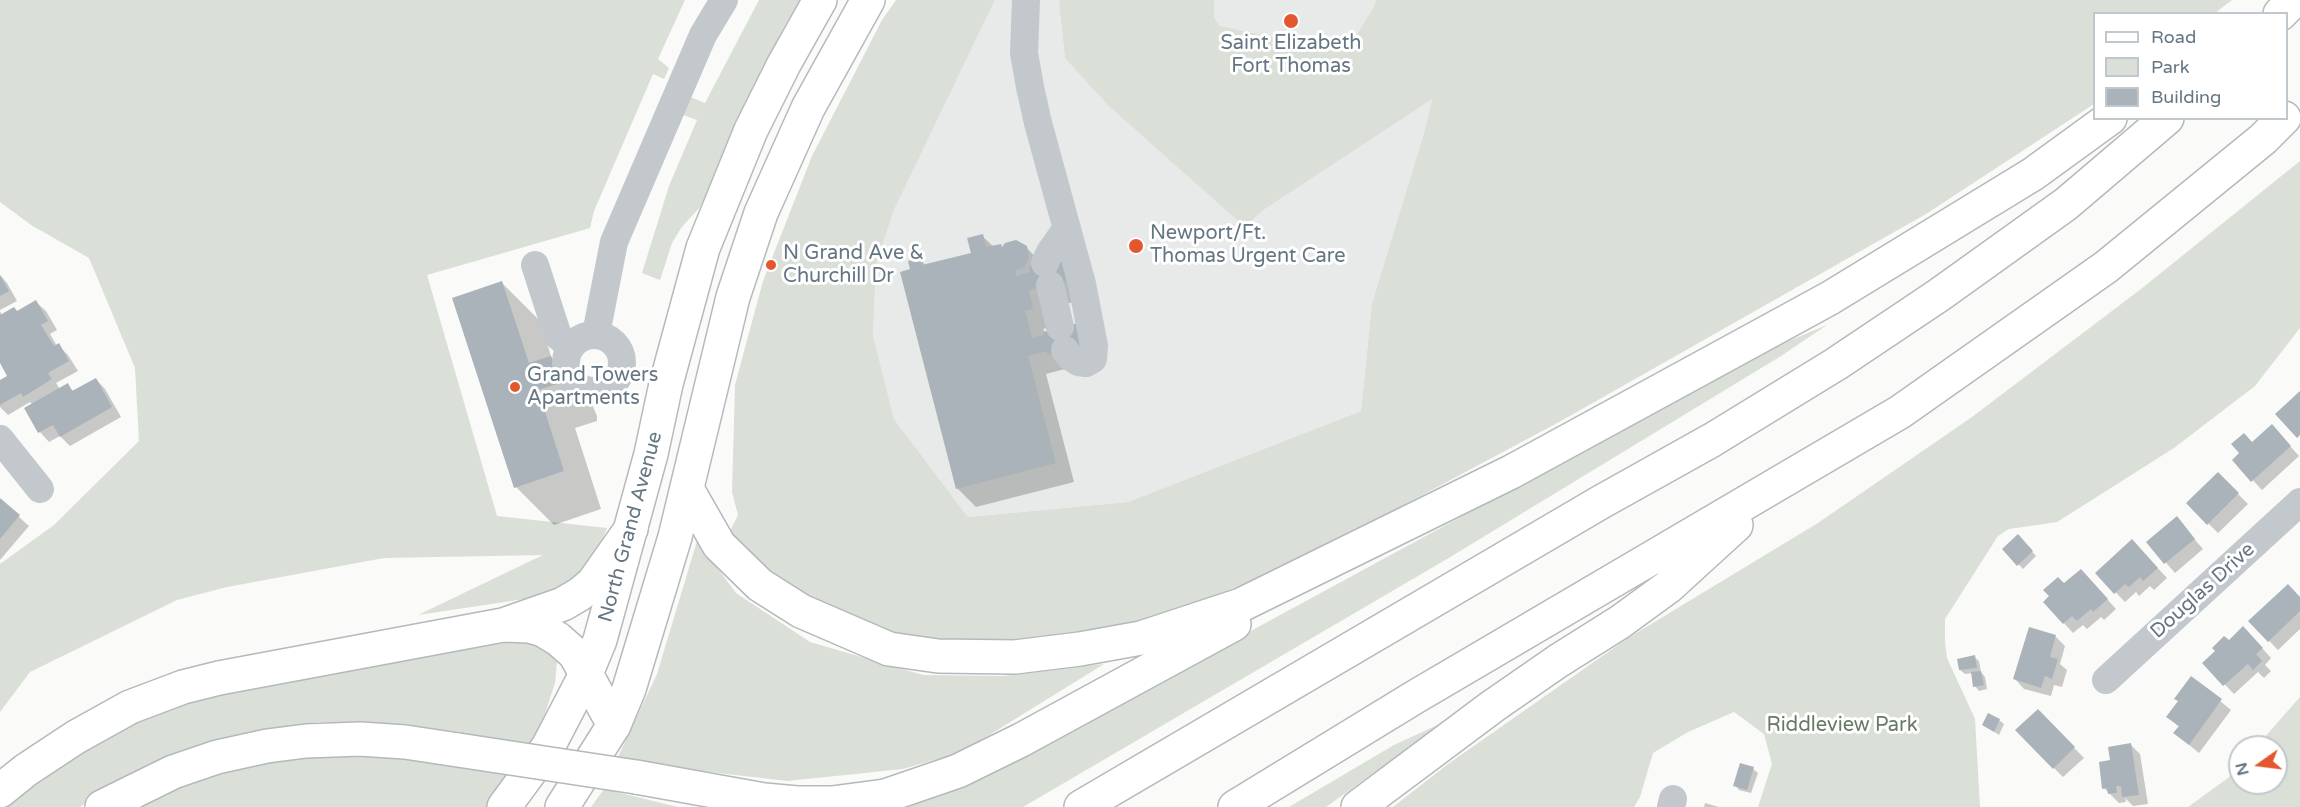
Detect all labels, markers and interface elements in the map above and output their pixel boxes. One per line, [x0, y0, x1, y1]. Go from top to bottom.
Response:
marker: Saint Elizabeth Fort Thomas [1282, 12, 1300, 30]
legend [2093, 12, 2288, 120]
text: Road [2151, 26, 2196, 48]
place label: Saint Elizabeth Fort Thomas [1221, 32, 1361, 79]
text: Park [2151, 56, 2189, 78]
text: Building [2151, 86, 2221, 108]
place label: Newport/Ft. Thomas Urgent Care [1150, 222, 1345, 269]
marker: Newport/Ft. Thomas Urgent Care [1127, 237, 1145, 255]
place label: N Grand Ave & Churchill Dr [783, 242, 924, 289]
marker: N Grand Ave & Churchill Dr [764, 258, 778, 272]
place label: Grand Towers Apartments [527, 364, 658, 411]
marker: Grand Towers Apartments [508, 380, 522, 394]
street label: North Grand Avenue [594, 429, 668, 625]
street label: Douglas Drive [2146, 538, 2260, 644]
park label: Riddleview Park [1766, 714, 1918, 738]
north arrow [2228, 735, 2288, 795]
text: N [2231, 760, 2254, 778]

